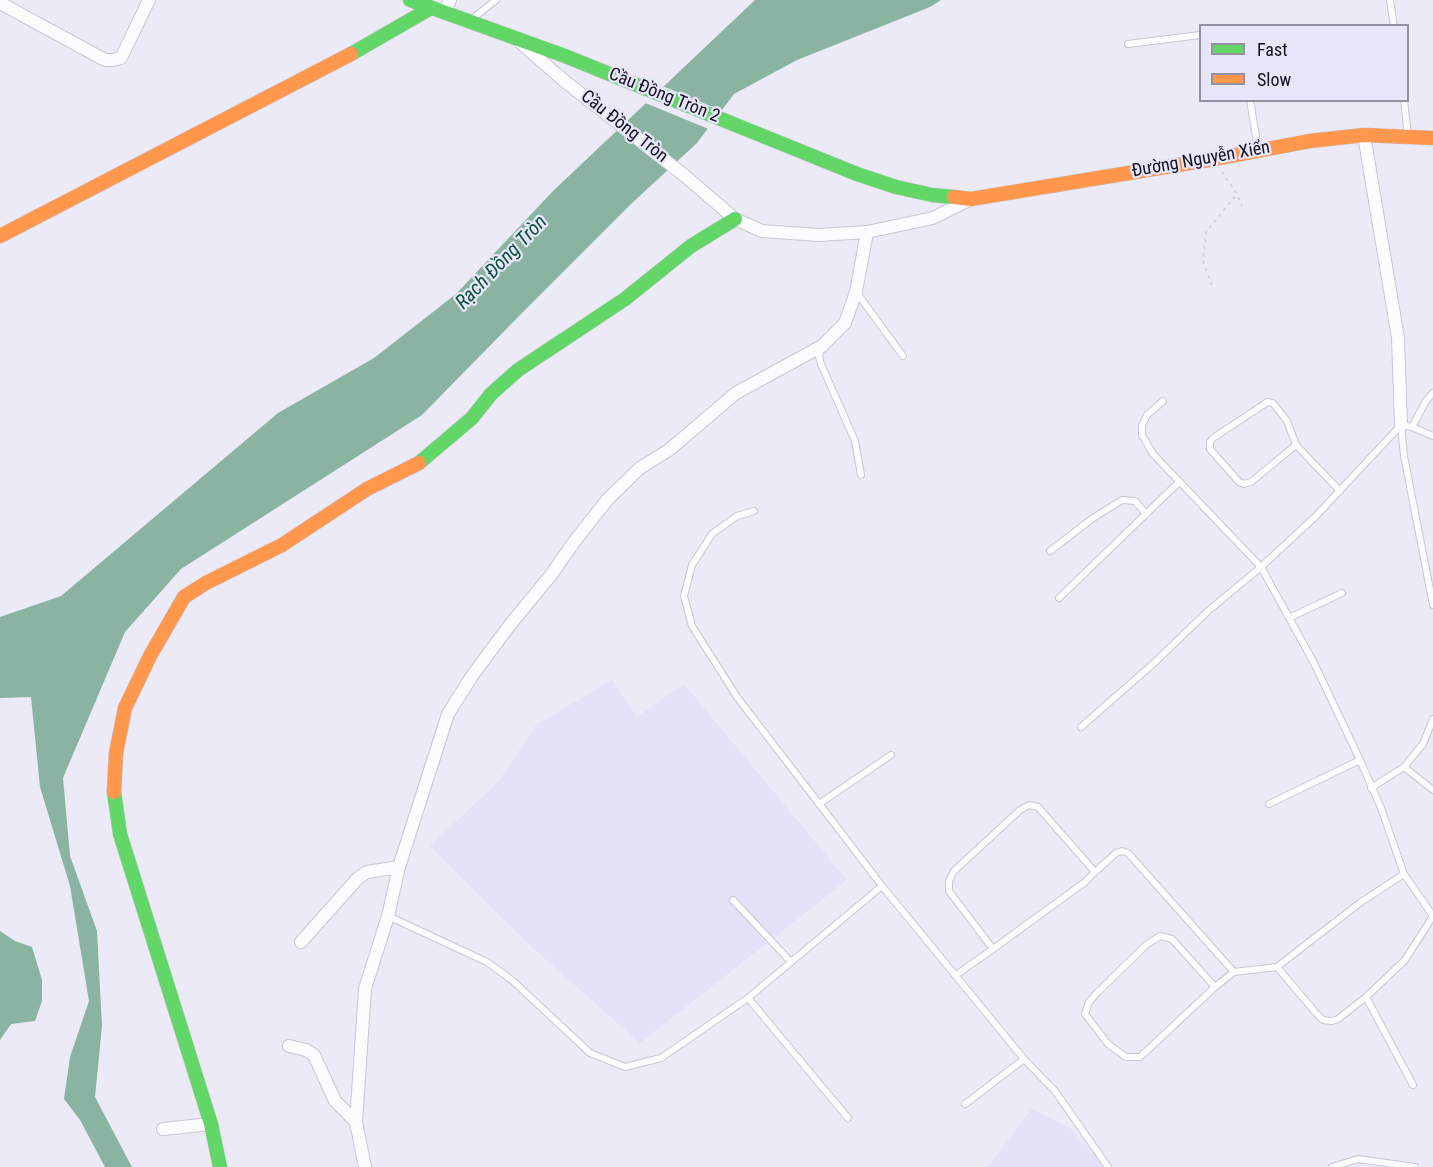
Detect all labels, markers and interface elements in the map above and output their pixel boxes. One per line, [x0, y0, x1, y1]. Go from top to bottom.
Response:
legend [1199, 24, 1409, 102]
text: Fast [1257, 39, 1288, 60]
street label: Cầu Đồng Tròn 2 [605, 64, 723, 128]
text: Slow [1257, 69, 1291, 90]
street label: Cầu Đồng Tròn [576, 86, 672, 168]
street label: Đường Nguyễn Xiển [1130, 137, 1272, 183]
water label: Rạch Đồng Tròn [451, 211, 553, 315]

